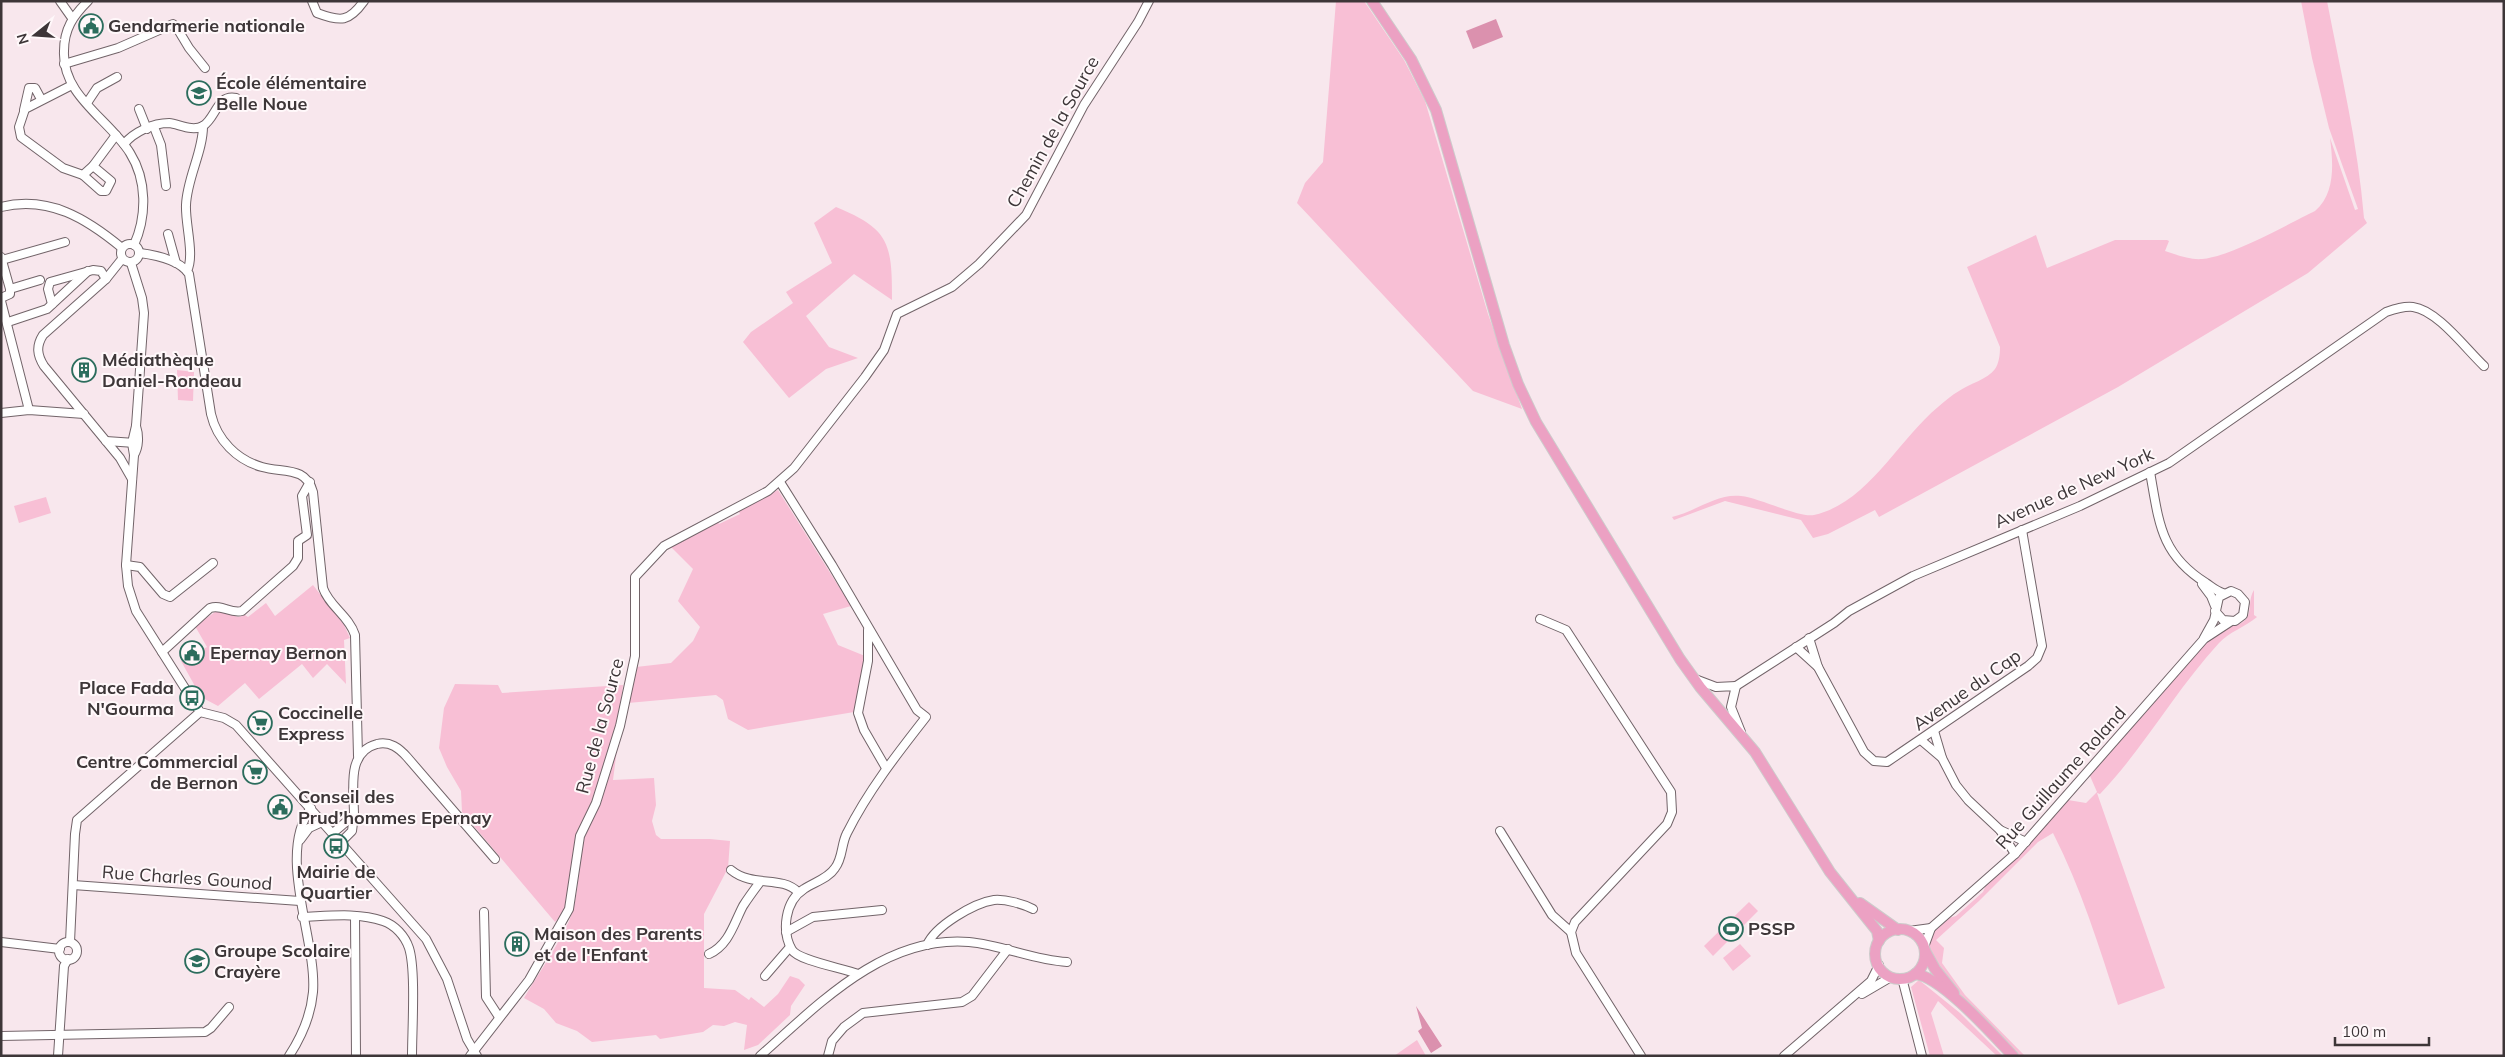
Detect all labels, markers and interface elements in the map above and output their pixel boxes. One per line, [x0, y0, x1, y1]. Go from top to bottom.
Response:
north arrow [10, 10, 60, 60]
public building icon: Gendarmerie nationale [78, 13, 104, 39]
place label: Gendarmerie nationale [108, 14, 305, 37]
text: N [12, 31, 33, 46]
street label: Chemin de la Source [1001, 52, 1104, 212]
place label: École élémentaire Belle Noue [216, 71, 367, 115]
school or university icon: École élémentaire Belle Noue [186, 80, 212, 106]
place label: Médiathèque Daniel-Rondeau [102, 348, 242, 392]
building icon: Médiathèque Daniel-Rondeau [71, 357, 97, 383]
street label: Avenue de New York [1991, 442, 2158, 533]
public building icon: Epernay Bernon [179, 640, 205, 666]
place label: Epernay Bernon [210, 641, 347, 664]
street label: Avenue du Cap [1908, 644, 2025, 735]
street label: Rue de la Source [570, 656, 629, 796]
place label: Place Fada N'Gourma [79, 676, 174, 720]
bus stop icon: Place Fada N'Gourma [179, 685, 205, 711]
place label: Coccinelle Express [278, 701, 363, 745]
street label: Rue Guillaume Roland [1990, 702, 2131, 854]
supermarket icon: Coccinelle Express [247, 710, 273, 736]
place label: Centre Commercial de Bernon [76, 750, 238, 794]
supermarket icon: Centre Commercial de Bernon [242, 759, 268, 785]
place label: Conseil des Prud’hommes Epernay [298, 785, 492, 829]
public building icon: Conseil des Prud’hommes Epernay [267, 794, 293, 820]
bus stop icon: Mairie de Quartier [323, 833, 349, 859]
street label: Rue Charles Gounod [101, 860, 273, 895]
place label: Mairie de Quartier [296, 860, 376, 904]
sports icon: PSSP [1718, 916, 1744, 942]
place label: PSSP [1748, 917, 1795, 940]
place label: Maison des Parents et de l'Enfant [534, 922, 702, 966]
building icon: Maison des Parents et de l'Enfant [504, 931, 530, 957]
place label: Groupe Scolaire Crayère [214, 939, 350, 983]
school or university icon: Groupe Scolaire Crayère [184, 948, 210, 974]
scale bar [2335, 1014, 2429, 1046]
text: 100 m [2342, 1022, 2386, 1041]

